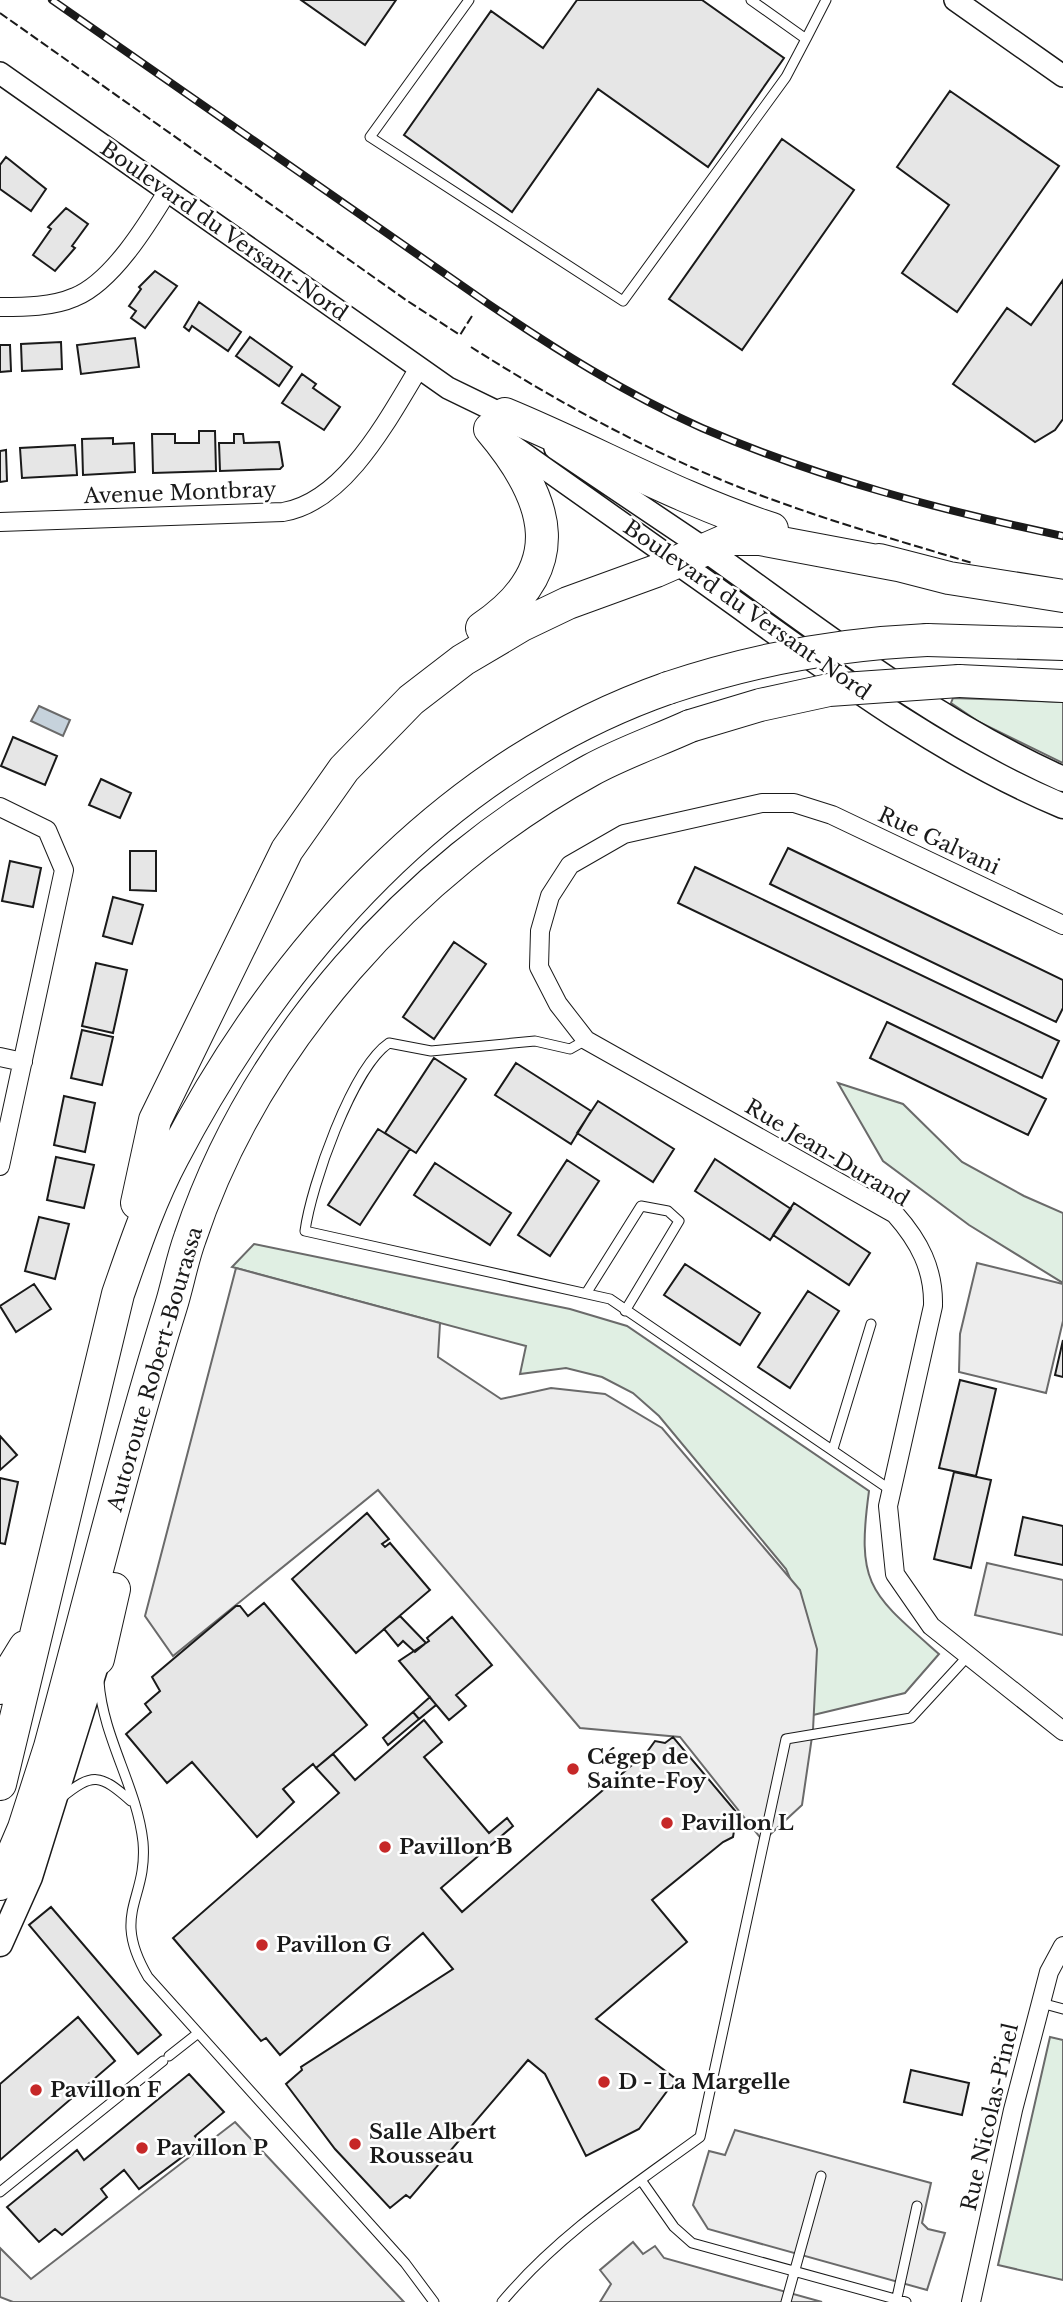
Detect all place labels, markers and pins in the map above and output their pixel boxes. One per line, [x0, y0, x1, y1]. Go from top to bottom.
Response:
place label: Cégep de Sainte-Foy [587, 1744, 706, 1794]
marker: Cégep de Sainte-Foy [565, 1761, 581, 1777]
place label: Pavillon L [681, 1810, 794, 1836]
marker: Pavillon L [659, 1815, 675, 1831]
place label: Pavillon B [399, 1834, 512, 1860]
marker: Pavillon B [377, 1839, 393, 1855]
place label: Pavillon G [276, 1932, 392, 1958]
marker: Pavillon G [254, 1937, 270, 1953]
place label: D - La Margelle [618, 2069, 790, 2095]
marker: D - La Margelle [596, 2074, 612, 2090]
place label: Pavillon F [50, 2077, 162, 2103]
marker: Pavillon F [28, 2082, 44, 2098]
place label: Salle Albert Rousseau [369, 2119, 496, 2169]
place label: Pavillon P [156, 2135, 268, 2161]
marker: Salle Albert Rousseau [347, 2136, 363, 2152]
marker: Pavillon P [134, 2140, 150, 2156]

